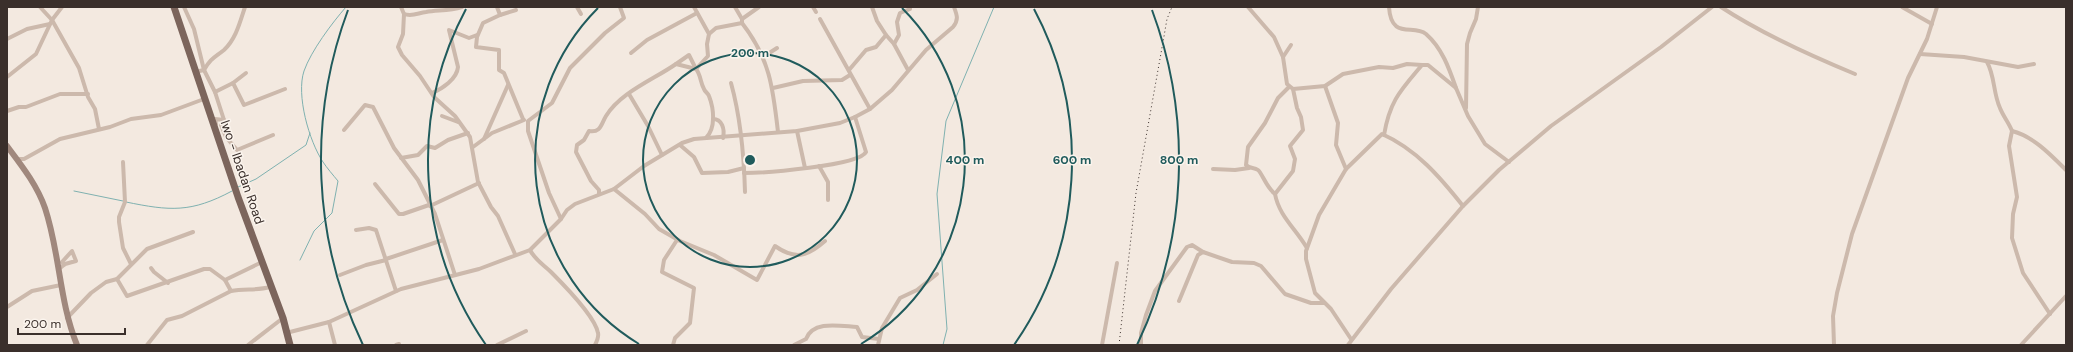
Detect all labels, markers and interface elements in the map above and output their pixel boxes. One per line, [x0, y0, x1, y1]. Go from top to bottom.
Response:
text: 200 m [731, 45, 769, 61]
street label: Iwo - Ibadan Road [217, 118, 268, 226]
text: 400 m [946, 152, 984, 168]
text: 600 m [1053, 152, 1091, 168]
text: 800 m [1160, 152, 1198, 168]
centre of rings [743, 153, 757, 167]
scale bar [18, 310, 125, 336]
text: 200 m [24, 316, 61, 332]

